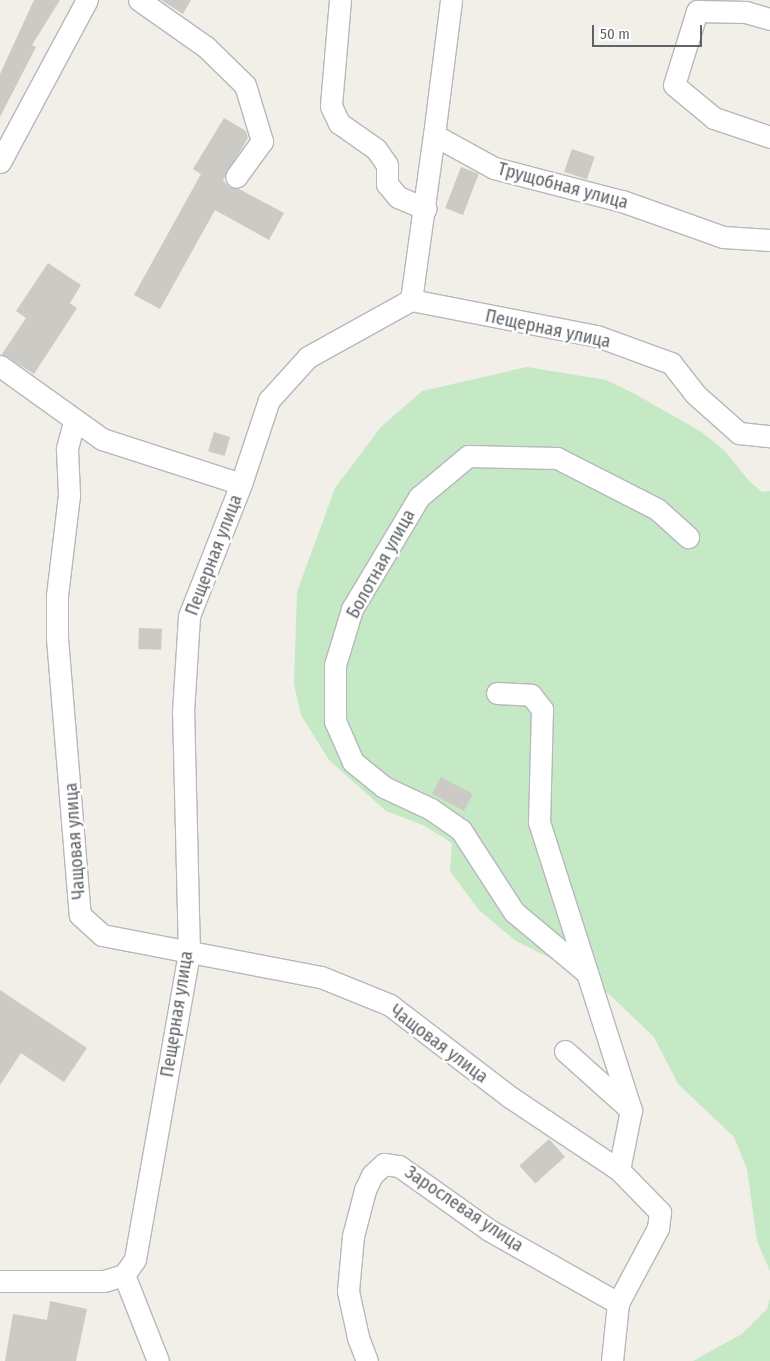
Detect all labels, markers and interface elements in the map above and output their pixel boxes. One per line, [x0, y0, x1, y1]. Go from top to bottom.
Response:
scale bar [595, 15, 705, 47]
text: 50 m [600, 25, 630, 43]
street label: Трущобная улица [495, 158, 631, 214]
street label: Пещерная улица [483, 305, 613, 353]
street label: Пещерная улица [181, 492, 247, 618]
street label: Болотная улица [342, 506, 420, 622]
street label: Чащовая улица [60, 782, 90, 900]
street label: Пещерная улица [156, 949, 198, 1079]
street label: Чащовая улица [386, 1000, 492, 1088]
street label: Зарослевая улица [401, 1161, 527, 1257]

